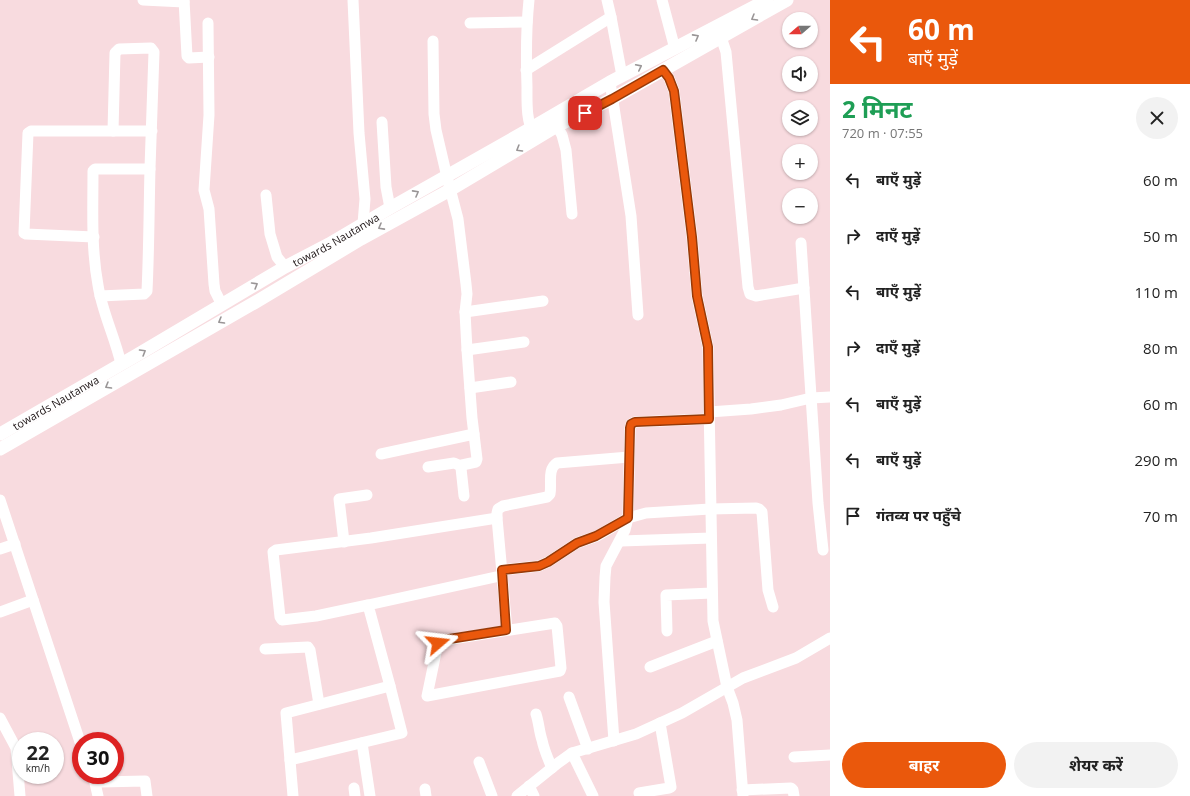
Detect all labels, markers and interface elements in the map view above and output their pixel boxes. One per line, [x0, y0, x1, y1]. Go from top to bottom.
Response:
text: 60 m [908, 10, 975, 48]
north arrow [782, 12, 818, 48]
map controls [782, 12, 818, 224]
one-way arrow [751, 14, 758, 21]
icon: left [842, 16, 894, 68]
one-way arrow [692, 35, 699, 42]
text: बाएँ मुड़ें [908, 46, 958, 70]
button: sound [782, 56, 818, 92]
one-way arrow [635, 64, 642, 72]
text: 2 मिनट [842, 92, 912, 125]
pin [568, 96, 602, 130]
button: close [1136, 97, 1178, 139]
button: layers [782, 100, 818, 136]
icon: arrive [574, 102, 596, 124]
text: 720 m · 07:55 [842, 124, 923, 142]
button: + [782, 144, 818, 180]
one-way arrow [516, 145, 523, 152]
icon: left [842, 169, 864, 191]
text: बाएँ मुड़ें [876, 169, 921, 189]
text: 60 m [1143, 170, 1178, 190]
button: − [782, 188, 818, 224]
one-way arrow [412, 191, 419, 198]
street label: towards Nautanwa [290, 209, 382, 269]
one-way arrow [378, 223, 386, 230]
icon: right [842, 225, 864, 247]
text: दाएँ मुड़ें [876, 225, 920, 245]
text: 50 m [1143, 226, 1178, 246]
icon: left [842, 281, 864, 303]
text: बाएँ मुड़ें [876, 281, 921, 301]
text: 110 m [1134, 282, 1178, 302]
one-way arrow [251, 283, 258, 290]
one-way arrow [218, 317, 225, 324]
icon: right [842, 337, 864, 359]
text: दाएँ मुड़ें [876, 337, 920, 357]
text: 80 m [1143, 338, 1178, 358]
one-way arrow [139, 349, 146, 357]
street label: towards Nautanwa [10, 371, 101, 433]
one-way arrow [105, 382, 112, 389]
icon: left [842, 393, 864, 415]
text: बाएँ मुड़ें [876, 393, 921, 413]
text: 60 m [1143, 394, 1178, 414]
icon: left [842, 449, 864, 471]
text: बाएँ मुड़ें [876, 449, 921, 469]
text: 290 m [1134, 450, 1178, 470]
icon: arrive [842, 505, 864, 527]
text: गंतव्य पर पहुँचे [876, 505, 961, 525]
text: 70 m [1143, 506, 1178, 526]
position arrow [417, 622, 459, 664]
speed limit sign: 30 [72, 732, 124, 784]
text: 22 [27, 739, 49, 766]
button: बाहर [842, 742, 1006, 788]
button: शेयर करें [1014, 742, 1178, 788]
text: km/h [26, 761, 50, 775]

